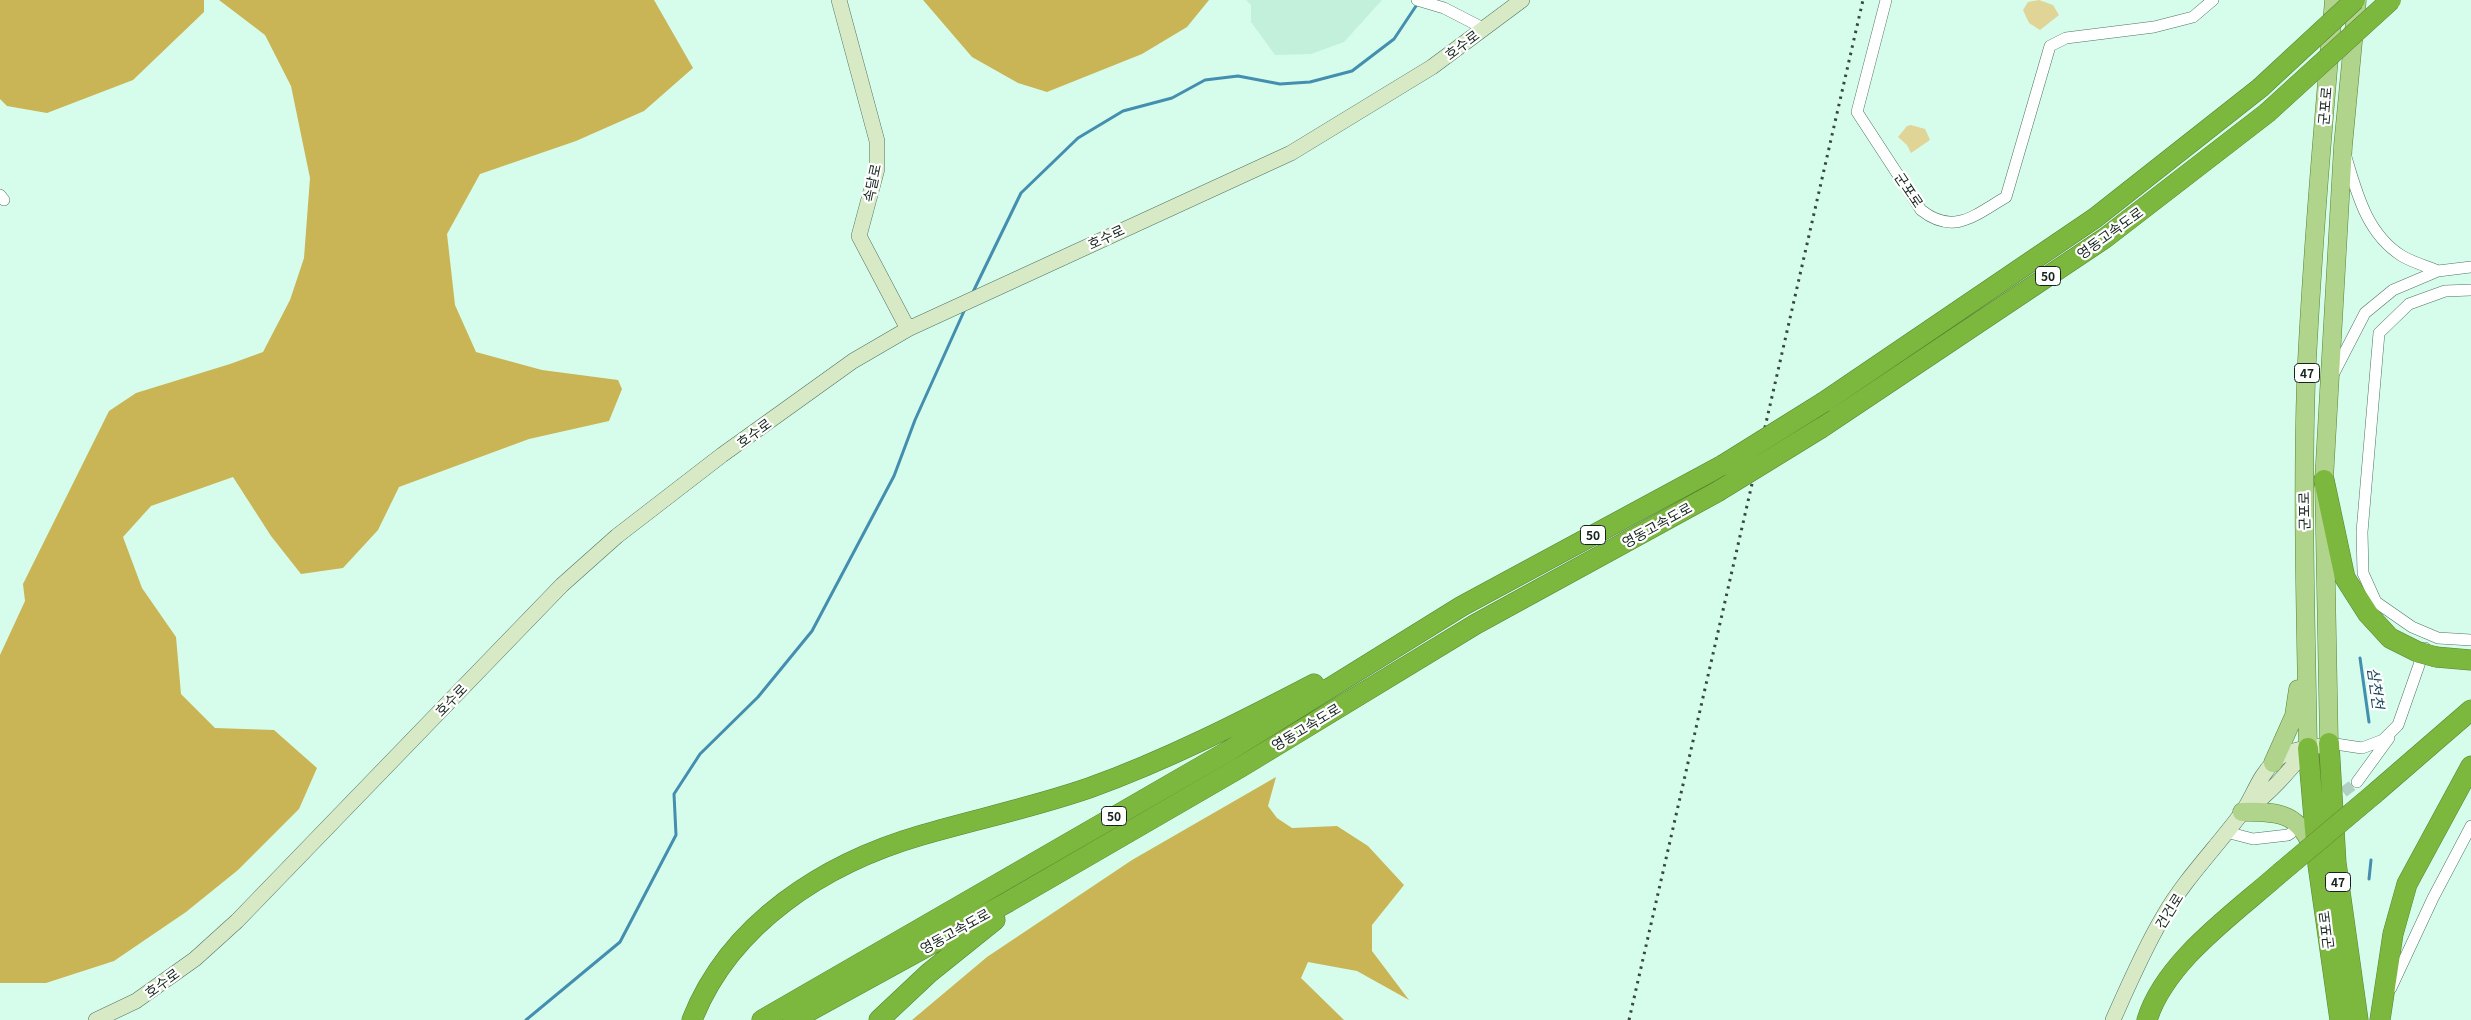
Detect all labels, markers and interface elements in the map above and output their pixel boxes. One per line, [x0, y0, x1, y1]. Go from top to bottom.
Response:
street label: 호수로 [1442, 27, 1482, 63]
street label: 군포로 [2315, 86, 2335, 126]
street label: 속달로 [860, 162, 884, 204]
street label: 군포로 [1891, 169, 1927, 211]
street label: 영동고속도로 [2074, 203, 2146, 263]
street label: 호수로 [1085, 221, 1127, 253]
road number: 50 [2036, 266, 2060, 286]
road number: 47 [2294, 363, 2320, 382]
street label: 호수로 [733, 415, 775, 451]
street label: 군포로 [2295, 492, 2313, 530]
street label: 영동고속도로 [1619, 499, 1695, 551]
road number: 50 [1580, 526, 1606, 544]
water label: 삼천천 [2364, 666, 2388, 710]
street label: 호수로 [432, 680, 470, 720]
street label: 영동고속도로 [1269, 700, 1343, 754]
road number: 50 [1102, 806, 1126, 826]
road number: 47 [2326, 872, 2350, 892]
street label: 건건로 [2152, 890, 2186, 932]
street label: 영동고속도로 [917, 905, 993, 957]
street label: 군포로 [2315, 910, 2337, 950]
street label: 호수로 [141, 965, 183, 1001]

